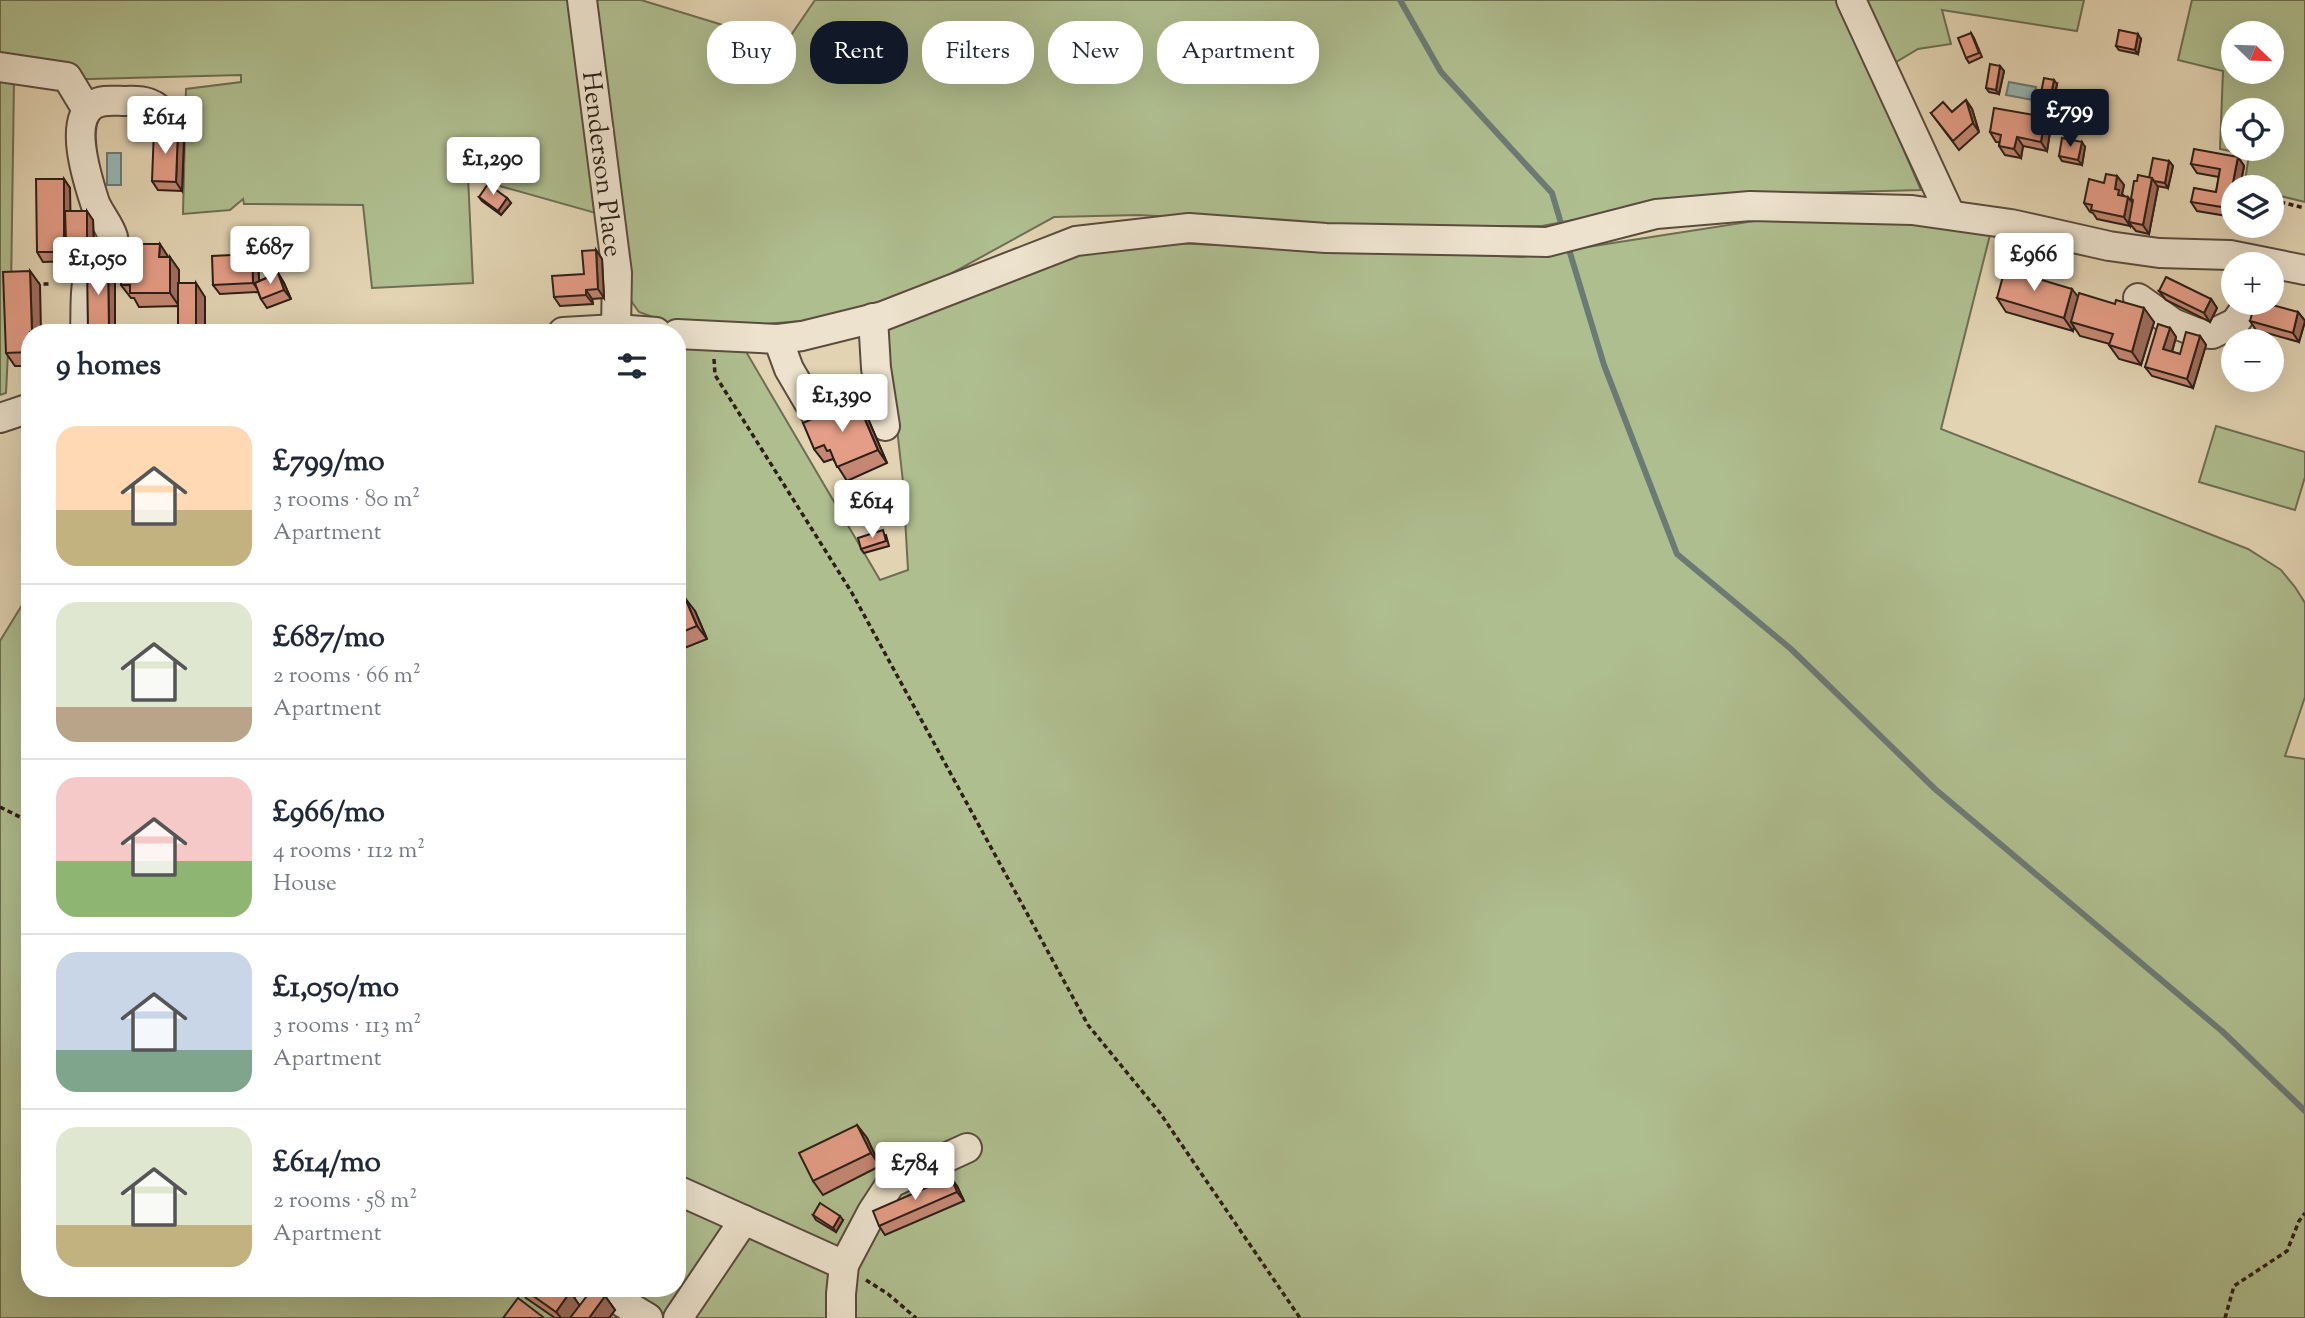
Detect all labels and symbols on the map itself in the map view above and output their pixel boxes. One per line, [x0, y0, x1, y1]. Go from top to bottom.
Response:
north arrow [2221, 21, 2284, 84]
street label: Henderson Place [571, 69, 630, 259]
pin: £799 [2029, 90, 2111, 149]
pin: £614 [124, 96, 206, 156]
pin: £1,290 [436, 138, 550, 197]
pin: £687 [229, 226, 311, 286]
pin: £966 [1993, 233, 2075, 293]
pin: £1,050 [41, 238, 155, 297]
pin: £1,390 [785, 374, 899, 434]
pin: £614 [831, 480, 913, 540]
pin: £784 [874, 1142, 956, 1202]

